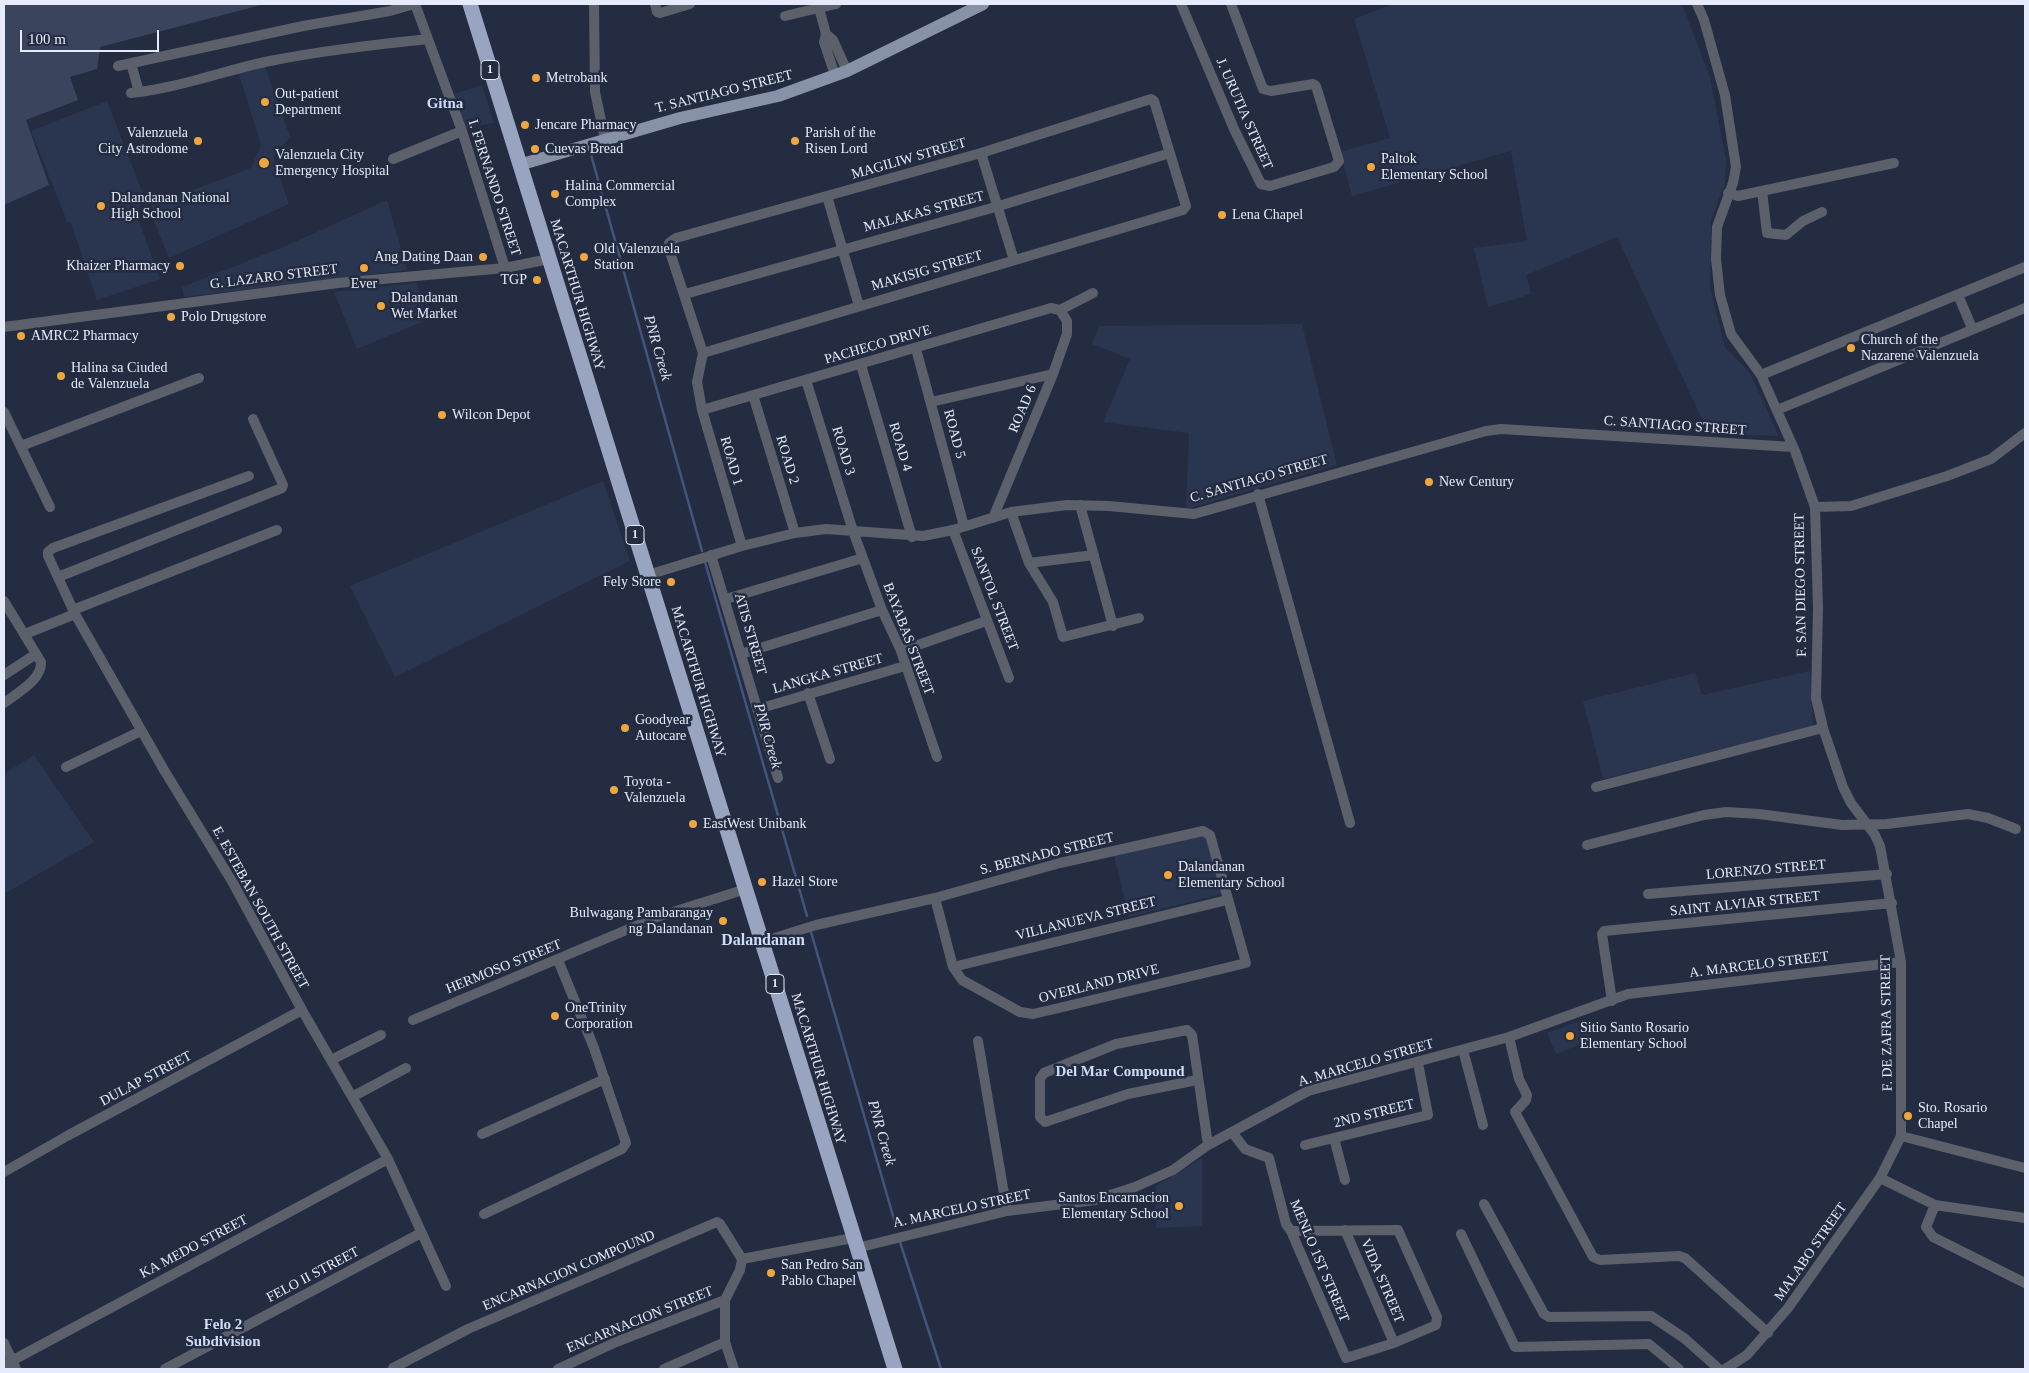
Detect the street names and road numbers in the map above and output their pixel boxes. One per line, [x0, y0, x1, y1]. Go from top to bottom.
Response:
street label: J. URUTIA STREET [1212, 56, 1276, 172]
road number: 1 [481, 60, 499, 80]
street label: T. SANTIAGO STREET [654, 67, 794, 117]
street label: I. FERNANDO STREET [464, 118, 524, 258]
street label: MAGILIW STREET [850, 135, 968, 183]
street label: MALAKAS STREET [862, 188, 986, 236]
street label: MACARTHUR HIGHWAY [546, 217, 608, 373]
street label: MAKISIG STREET [870, 247, 984, 295]
street label: G. LAZARO STREET [209, 261, 339, 293]
street label: PACHECO DRIVE [823, 322, 933, 368]
street label: ROAD 6 [1005, 383, 1041, 435]
street label: ROAD 5 [939, 408, 969, 460]
street label: C. SANTIAGO STREET [1603, 413, 1747, 439]
street label: ROAD 4 [885, 421, 915, 473]
street label: ROAD 3 [828, 425, 858, 477]
street label: ROAD 2 [772, 434, 802, 486]
street label: ROAD 1 [716, 435, 746, 487]
street label: C. SANTIAGO STREET [1188, 451, 1330, 507]
street label: F. SAN DIEGO STREET [1791, 513, 1811, 657]
road number: 1 [626, 526, 644, 544]
street label: SANTOL STREET [966, 545, 1022, 653]
street label: BAYABAS STREET [879, 580, 937, 698]
street label: ATIS STREET [730, 591, 770, 677]
street label: MACARTHUR HIGHWAY [667, 604, 729, 760]
street label: LANGKA STREET [771, 650, 885, 698]
street label: E. ESTEBAN SOUTH STREET [208, 824, 312, 992]
street label: S. BERNADO STREET [978, 829, 1116, 879]
street label: LORENZO STREET [1705, 856, 1827, 884]
street label: SAINT ALVIAR STREET [1669, 888, 1821, 920]
street label: VILLANUEVA STREET [1014, 893, 1158, 945]
street label: HERMOSO STREET [444, 936, 564, 998]
street label: A. MARCELO STREET [1688, 948, 1830, 982]
street label: F. DE ZAFRA STREET [1877, 955, 1897, 1091]
street label: OVERLAND DRIVE [1037, 961, 1161, 1007]
road number: 1 [766, 974, 784, 994]
street label: MACARTHUR HIGHWAY [787, 991, 849, 1147]
street label: A. MARCELO STREET [1296, 1036, 1436, 1090]
street label: DULAP STREET [97, 1048, 195, 1110]
street label: 2ND STREET [1332, 1096, 1416, 1132]
street label: A. MARCELO STREET [892, 1186, 1032, 1232]
street label: MENLO 1ST STREET [1286, 1197, 1352, 1325]
street label: MALABO STREET [1771, 1200, 1851, 1304]
street label: KA MEDO STREET [137, 1211, 251, 1283]
street label: ENCARNACION COMPOUND [480, 1227, 658, 1315]
street label: VIDA STREET [1357, 1236, 1407, 1326]
street label: FELO II STREET [264, 1243, 362, 1307]
street label: ENCARNACION STREET [564, 1283, 716, 1357]

